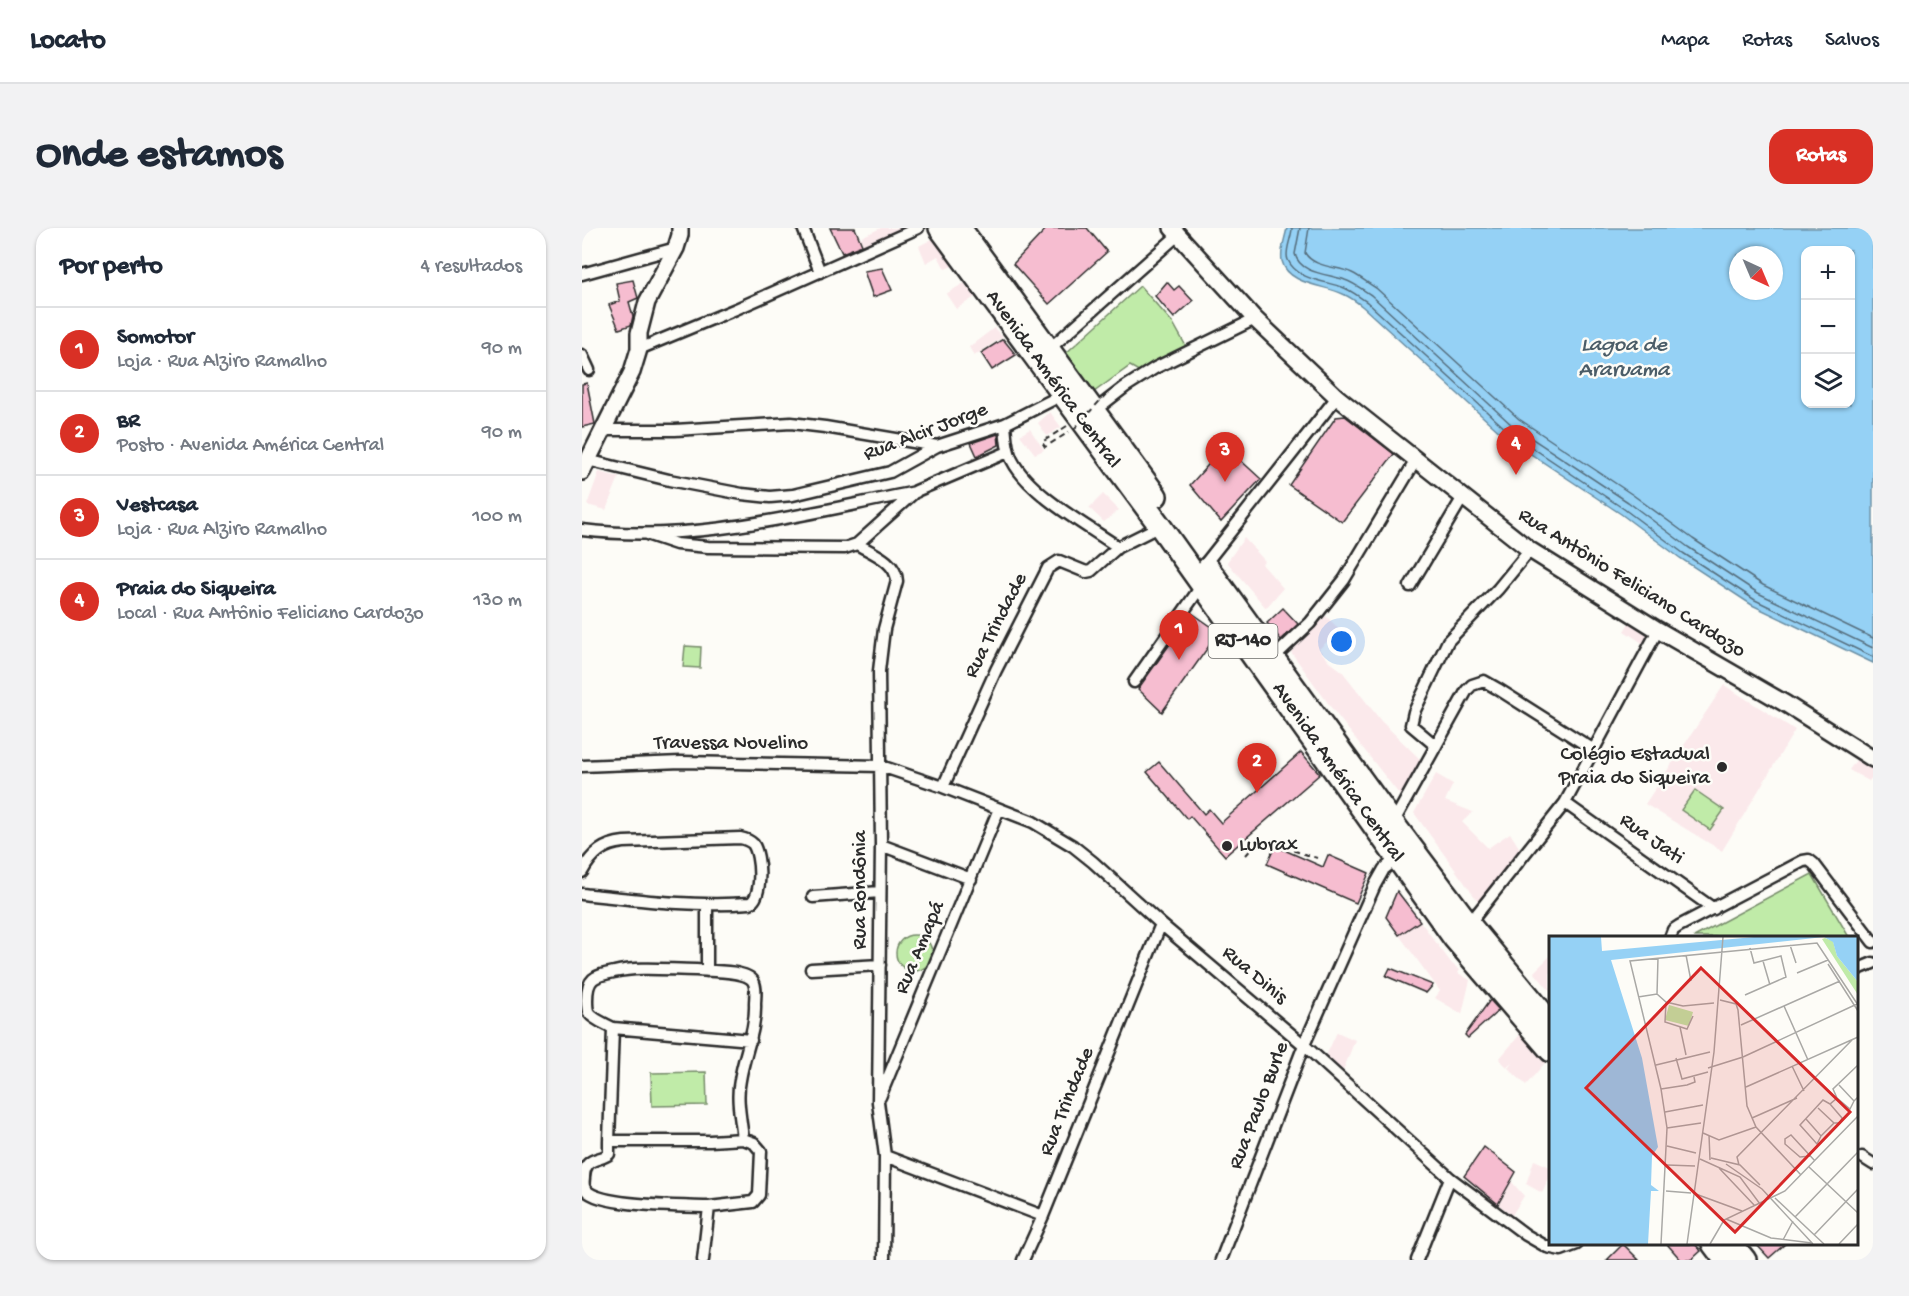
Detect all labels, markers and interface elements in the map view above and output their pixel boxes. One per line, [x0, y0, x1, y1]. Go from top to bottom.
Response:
text: Locato [30, 25, 106, 58]
text: Mapa [1661, 29, 1709, 54]
text: Rotas [1742, 29, 1792, 54]
text: Salvos [1825, 29, 1879, 54]
button: Rotas [1769, 129, 1873, 184]
text: Onde estamos [36, 132, 282, 181]
north arrow [1729, 246, 1783, 300]
map controls [1801, 246, 1855, 408]
button: + [1801, 246, 1855, 300]
text: Por perto [60, 252, 163, 283]
text: 4 resultados [421, 256, 522, 279]
street label: Avenida América Central [979, 286, 1125, 474]
button: − [1801, 300, 1855, 354]
text: Somotor [117, 325, 194, 351]
water label: Lagoa de Araruama [1578, 333, 1671, 384]
text: 1 [75, 338, 84, 361]
text: 90 m [482, 338, 522, 361]
text: Loja · Rua Alziro Ramalho [117, 351, 327, 374]
button: layers [1801, 354, 1855, 408]
street label: Rua Alcir Jorge [860, 397, 993, 468]
text: BR [117, 409, 140, 435]
text: 2 [75, 422, 84, 445]
text: 90 m [482, 422, 522, 445]
pin: 4 [1496, 426, 1536, 475]
pin: 3 [1206, 432, 1244, 482]
text: Posto · Avenida América Central [117, 435, 384, 458]
text: Vestcasa [117, 493, 198, 519]
street label: Rua Antônio Feliciano Cardozo [1513, 504, 1749, 664]
text: 3 [74, 506, 85, 529]
text: 100 m [472, 506, 522, 529]
text: Loja · Rua Alziro Ramalho [117, 519, 327, 542]
street label: Rua Trindade [960, 568, 1035, 683]
text: Praia do Siqueira [117, 577, 275, 603]
text: 4 [75, 590, 84, 613]
text: 130 m [473, 590, 522, 613]
text: Local · Rua Antônio Feliciano Cardozo [117, 603, 424, 626]
pin: 1 [1160, 610, 1198, 660]
road number: RJ-140 [1208, 624, 1278, 658]
your location [1327, 627, 1356, 656]
street label: Avenida América Central [1265, 678, 1409, 868]
street label: Travessa Novelino [653, 732, 808, 757]
place label: Colégio Estadual Praia do Siqueira [1558, 743, 1711, 792]
pin: 2 [1238, 744, 1276, 793]
marker: Colégio Estadual Praia do Siqueira [1715, 760, 1729, 774]
street label: Rua Jati [1614, 809, 1688, 871]
street label: Rua Rondônia [849, 829, 874, 949]
place label: Lubrax [1239, 834, 1298, 859]
marker: Lubrax [1220, 839, 1234, 853]
street label: Rua Amapá [890, 897, 952, 998]
inset map [1549, 936, 1858, 1245]
street label: Rua Dinis [1216, 941, 1293, 1011]
street label: Rua Paulo Burle [1224, 1038, 1296, 1173]
street label: Rua Trindade [1035, 1043, 1101, 1160]

